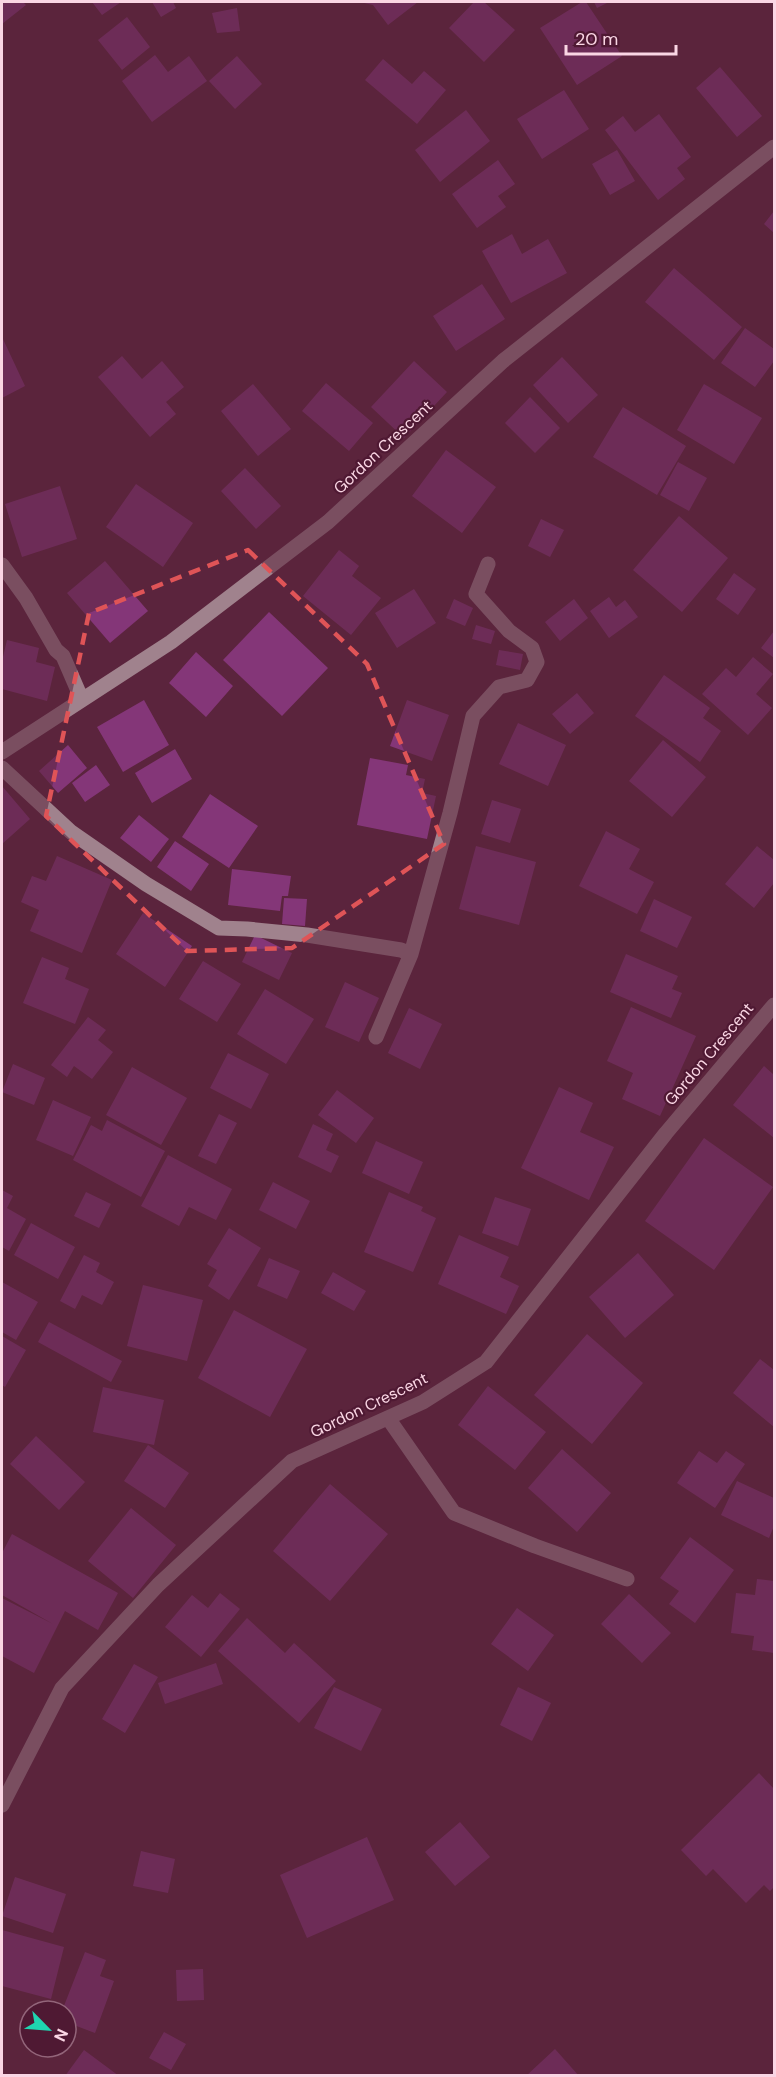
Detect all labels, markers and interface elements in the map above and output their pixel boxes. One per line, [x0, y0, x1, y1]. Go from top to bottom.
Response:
scale bar [566, 18, 676, 56]
text: 20 m [575, 27, 618, 51]
street label: Gordon Crescent [329, 396, 437, 498]
street label: Gordon Crescent [660, 998, 758, 1110]
street label: Gordon Crescent [307, 1367, 431, 1443]
north arrow [18, 1999, 78, 2059]
text: N [49, 2025, 73, 2045]

